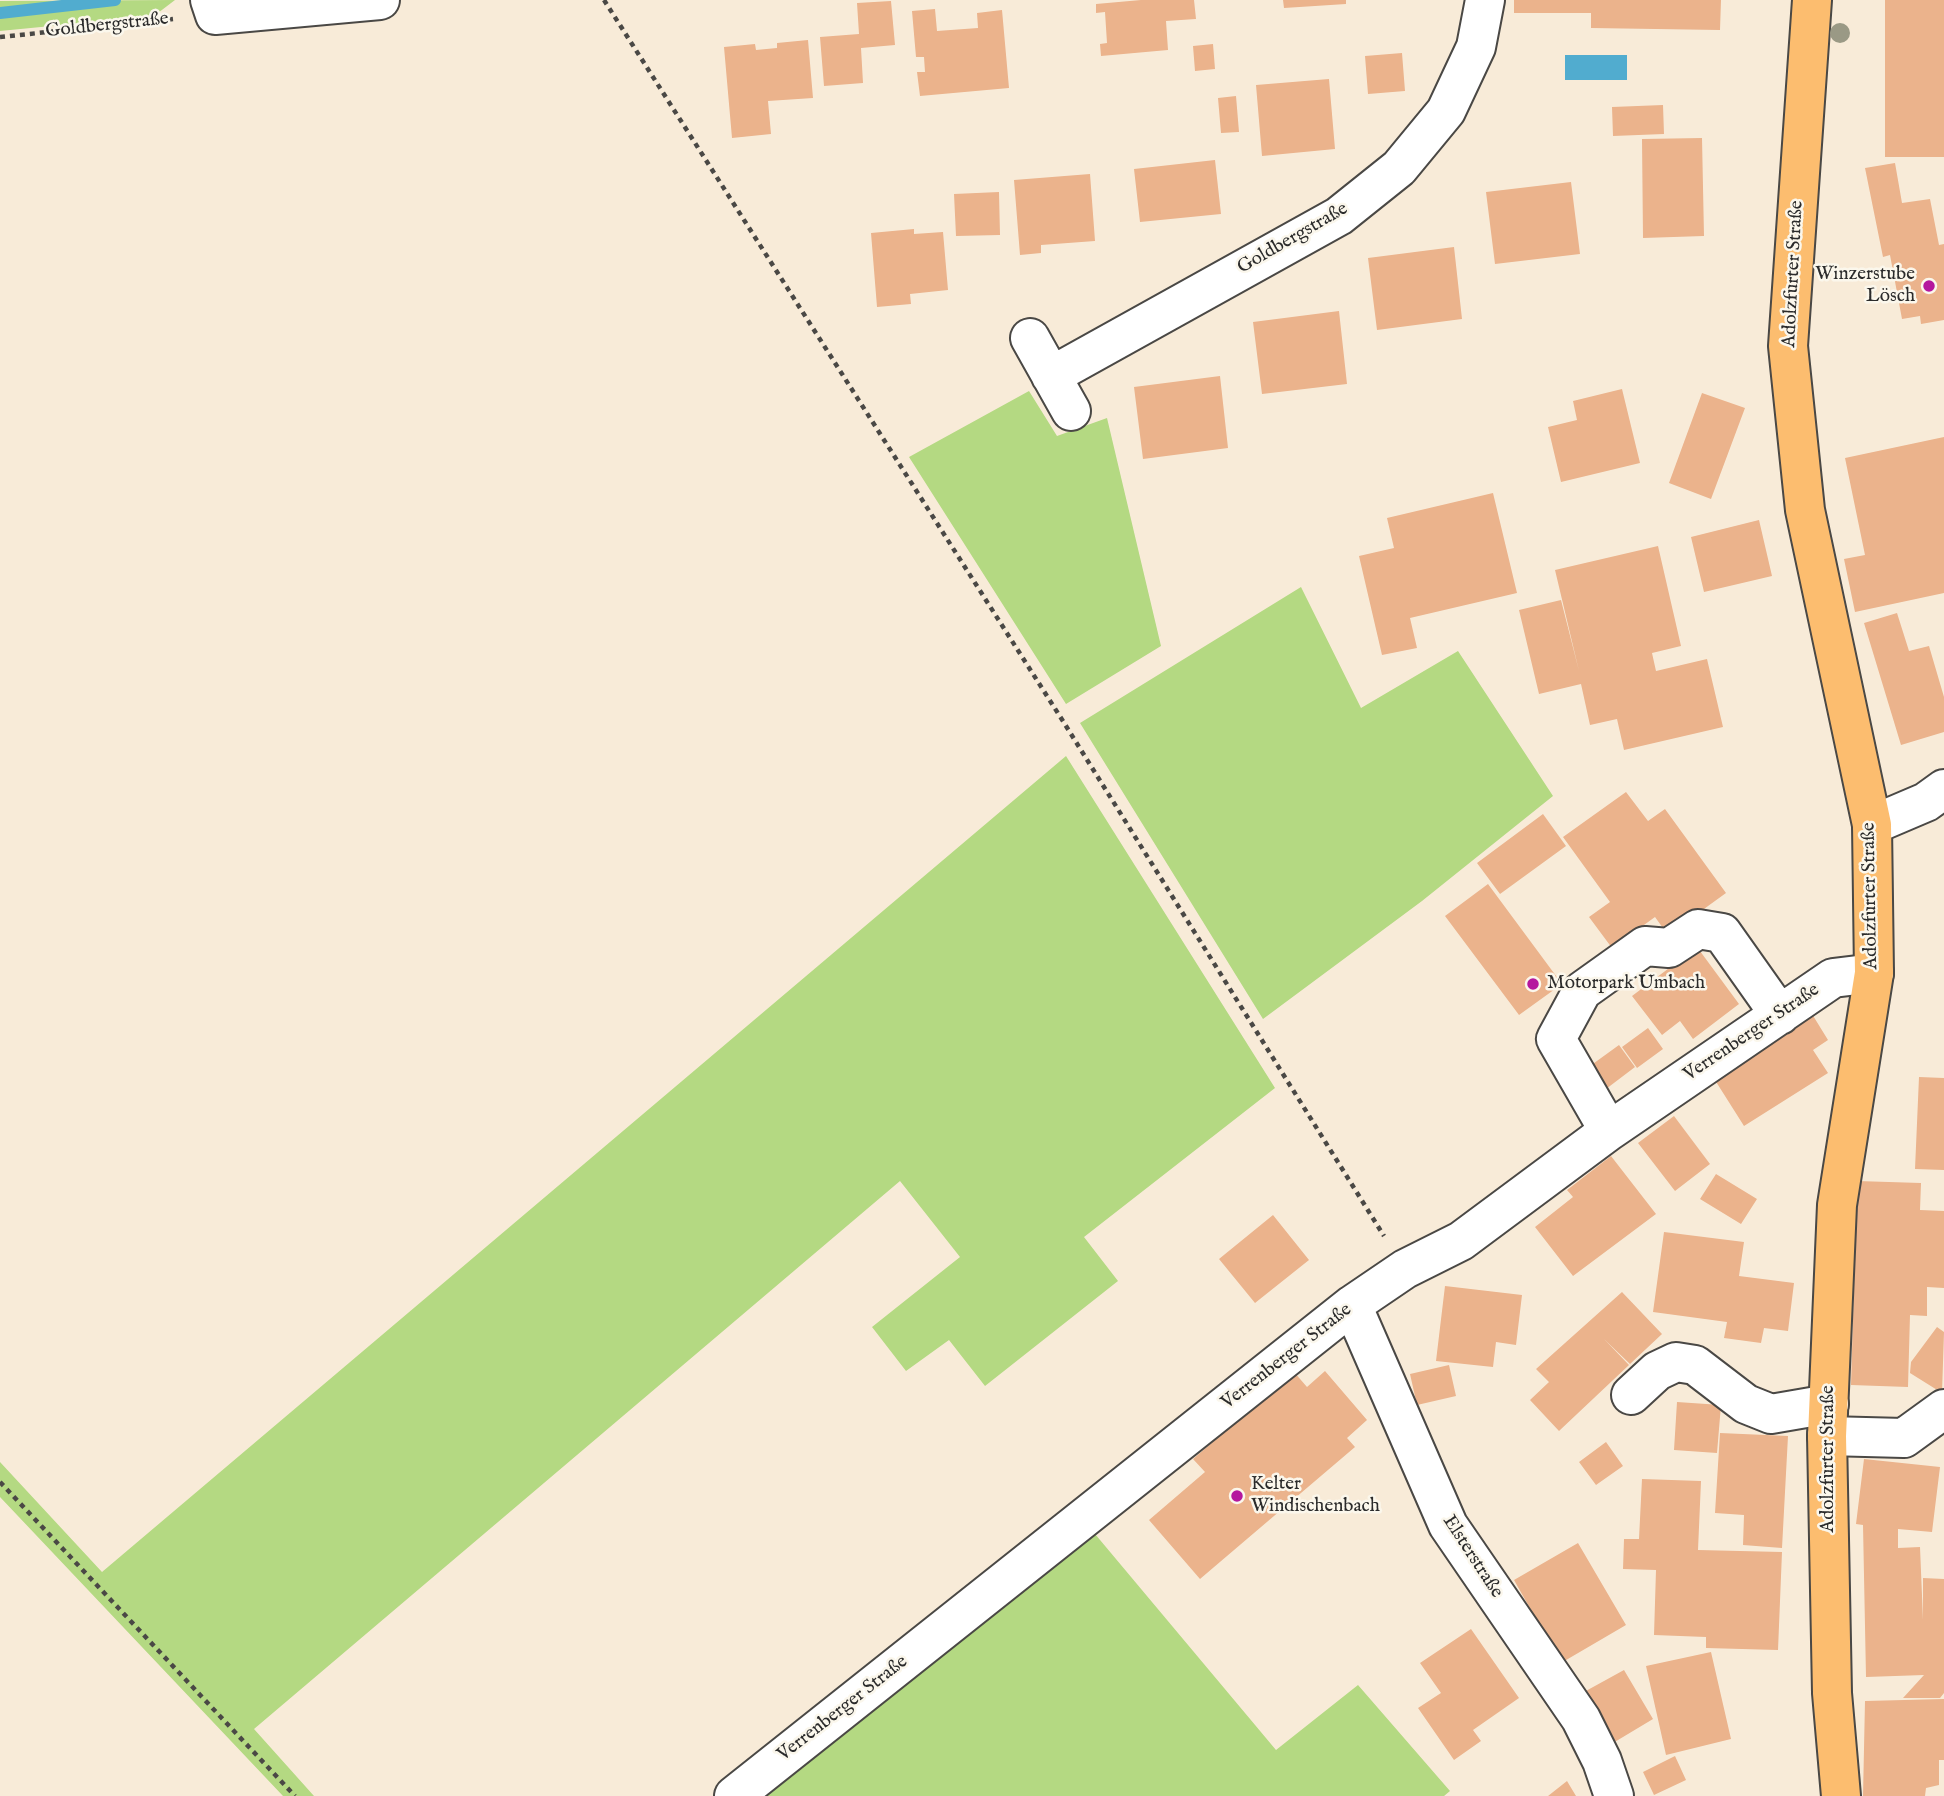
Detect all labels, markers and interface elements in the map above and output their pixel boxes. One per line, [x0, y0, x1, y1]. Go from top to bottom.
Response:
street label: Goldbergstraße [44, 8, 170, 44]
street label: Goldbergstraße [1234, 198, 1352, 280]
street label: Adolzfurter Straße [1779, 200, 1809, 348]
place label: Winzerstube Lösch [1815, 264, 1915, 308]
marker: Winzerstube Lösch [1921, 278, 1937, 294]
street label: Adolzfurter Straße [1858, 822, 1884, 970]
place label: Motorpark Umbach [1547, 973, 1705, 995]
marker: Motorpark Umbach [1525, 976, 1541, 992]
street label: Verrenberger Straße [1680, 979, 1824, 1087]
street label: Verrenberger Straße [1217, 1299, 1357, 1415]
street label: Adolzfurter Straße [1818, 1385, 1840, 1533]
place label: Kelter Windischenbach [1251, 1474, 1380, 1518]
marker: Kelter Windischenbach [1229, 1488, 1245, 1504]
street label: Elsterstraße [1437, 1511, 1507, 1603]
street label: Verrenberger Straße [773, 1651, 913, 1767]

